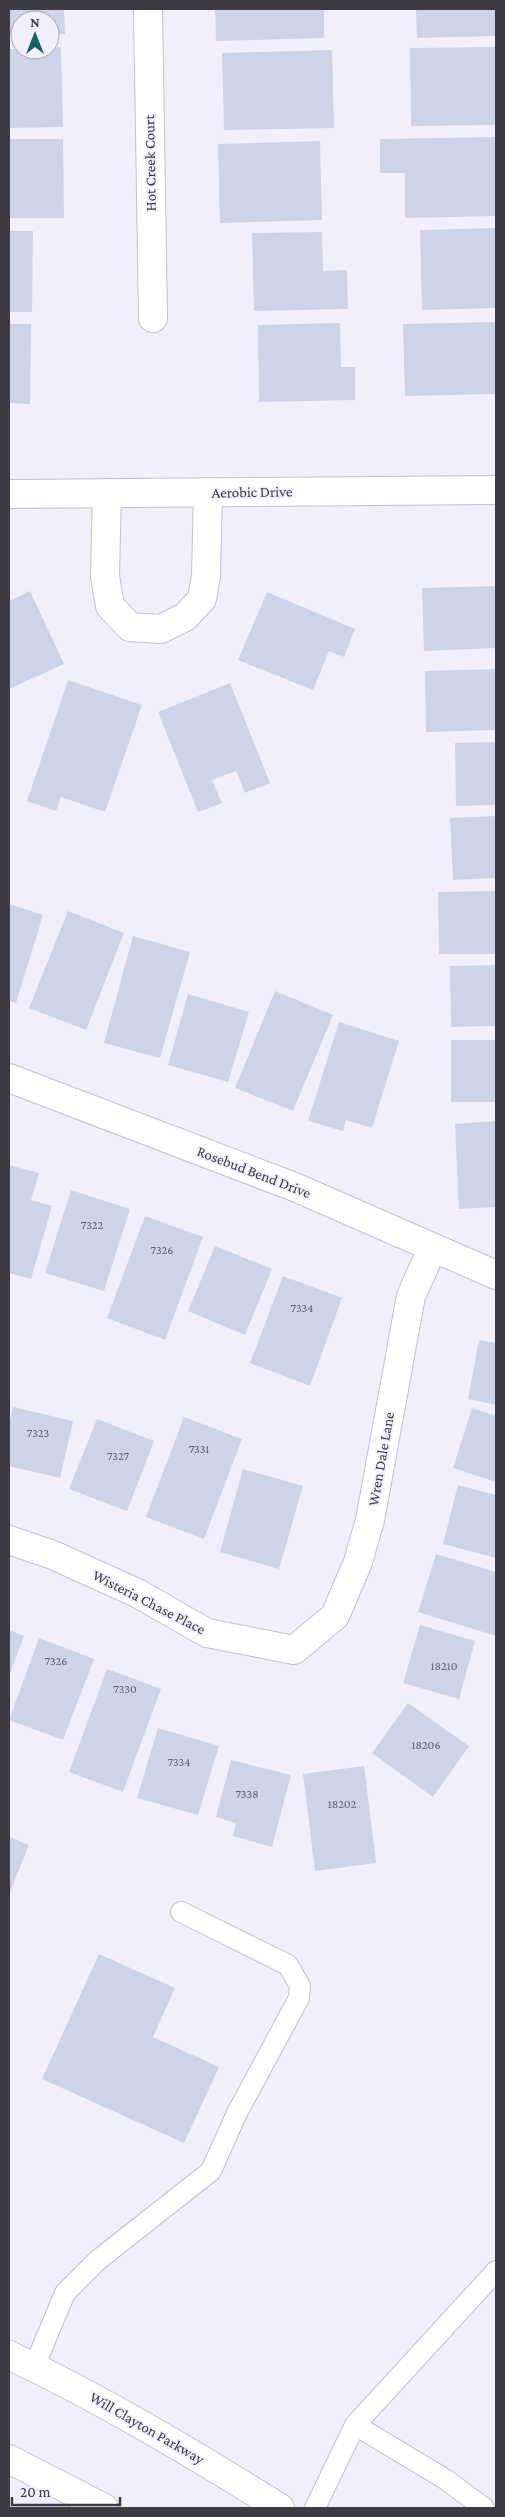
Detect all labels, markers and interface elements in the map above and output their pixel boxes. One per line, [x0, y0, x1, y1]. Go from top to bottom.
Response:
north arrow [10, 10, 60, 60]
text: N [30, 14, 40, 30]
street label: Hot Creek Court [141, 114, 159, 211]
street label: Aerobic Drive [211, 483, 293, 501]
street label: Rosebud Bend Drive [195, 1143, 314, 1201]
house number: 7322 [81, 1218, 103, 1232]
house number: 7326 [151, 1243, 173, 1257]
house number: 7334 [291, 1301, 313, 1315]
street label: Wren Dale Lane [365, 1410, 397, 1507]
house number: 7323 [27, 1426, 50, 1440]
house number: 7331 [189, 1442, 209, 1456]
house number: 7327 [107, 1449, 130, 1463]
street label: Wisteria Chase Place [90, 1567, 208, 1637]
house number: 7326 [45, 1654, 67, 1668]
house number: 18210 [431, 1659, 458, 1673]
house number: 7330 [113, 1682, 137, 1696]
house number: 18206 [412, 1738, 440, 1752]
house number: 7334 [168, 1755, 190, 1769]
house number: 7338 [235, 1787, 259, 1801]
house number: 18202 [328, 1797, 357, 1811]
street label: Will Clayton Parkway [87, 2389, 207, 2468]
scale bar [12, 2474, 120, 2506]
text: 20 m [20, 2484, 51, 2500]

